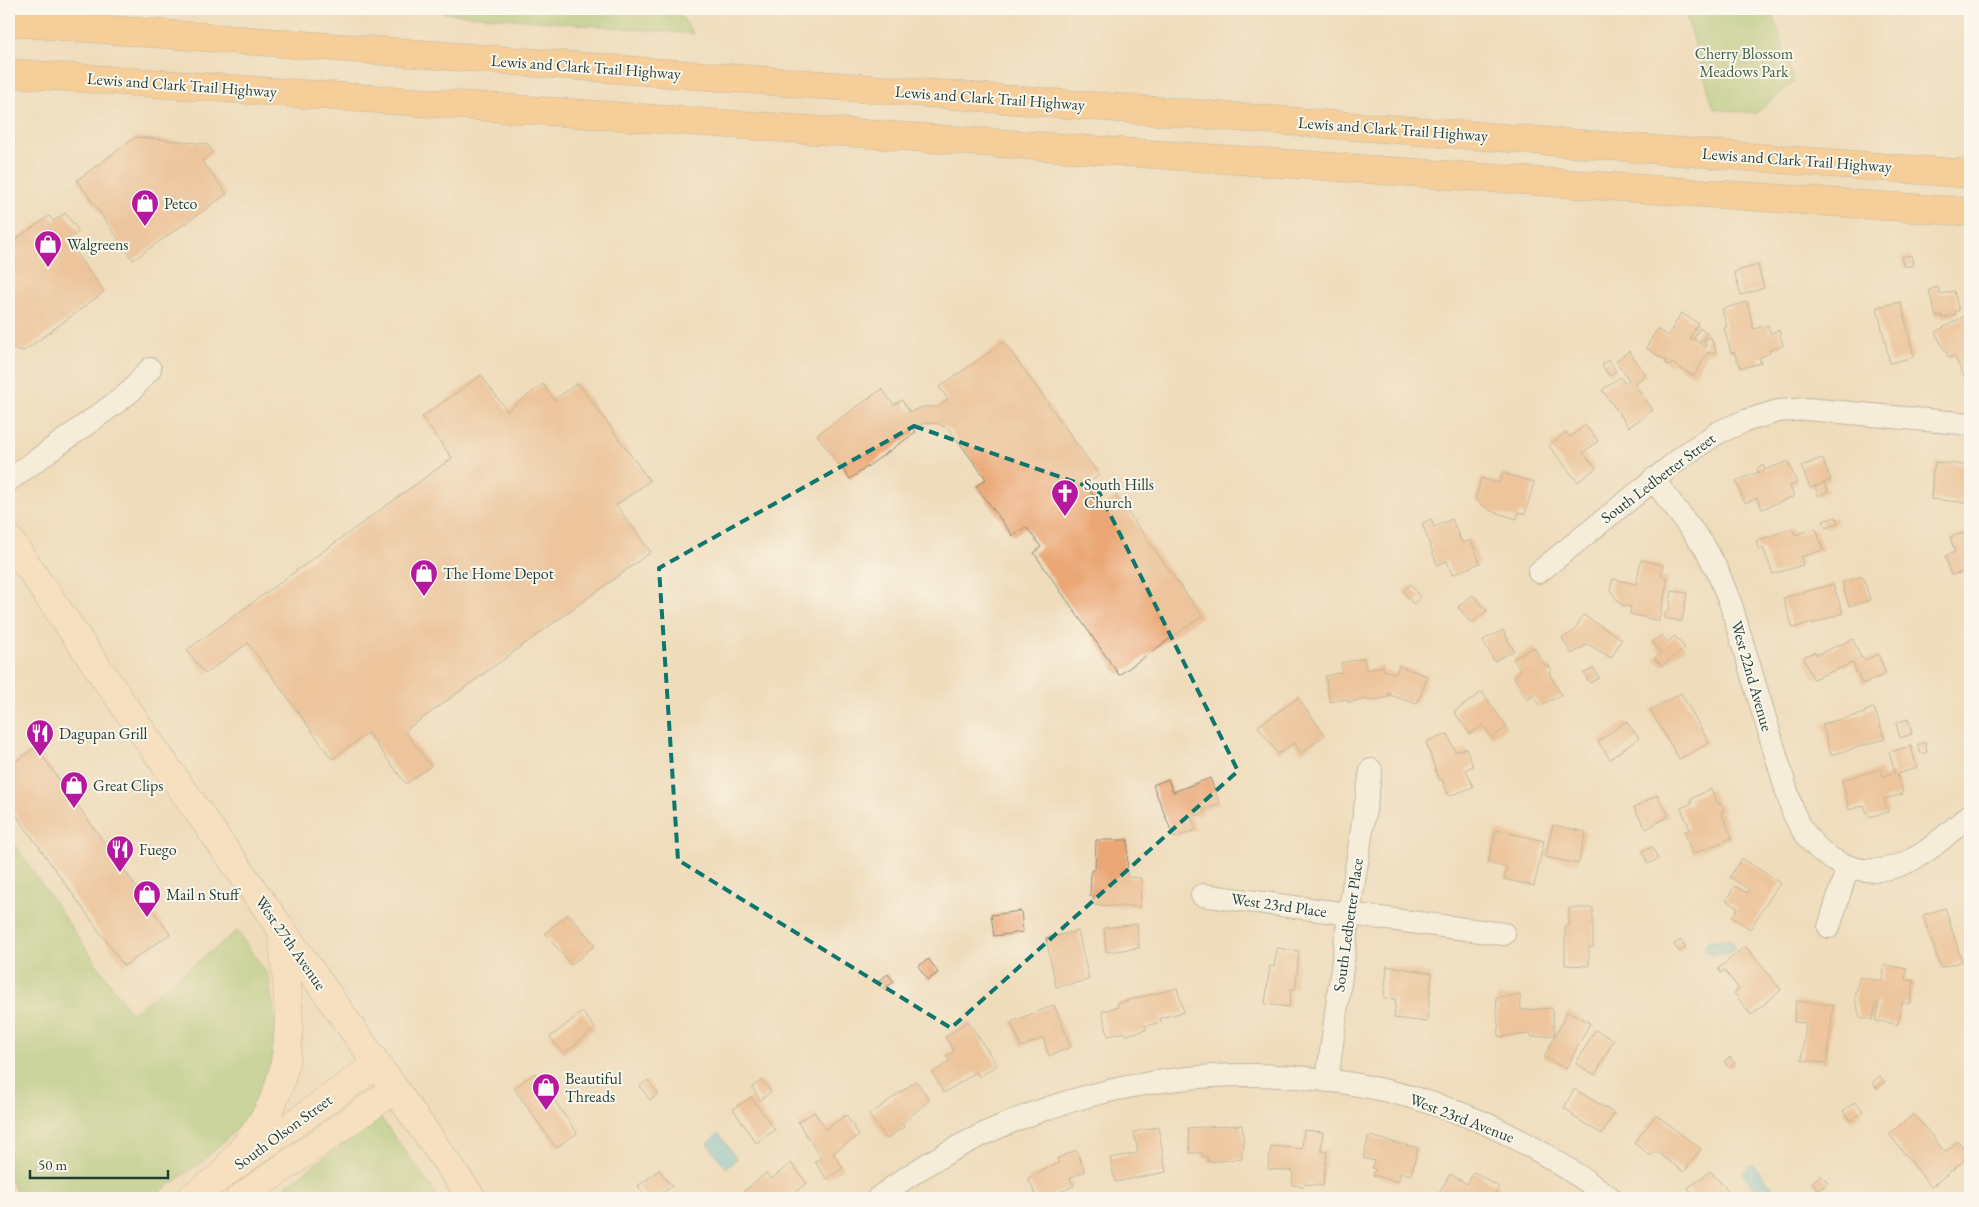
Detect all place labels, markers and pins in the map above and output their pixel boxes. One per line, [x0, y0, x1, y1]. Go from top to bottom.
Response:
shop icon: Petco [130, 188, 160, 227]
place label: Petco [164, 193, 197, 214]
shop icon: Walgreens [33, 229, 63, 268]
place label: Walgreens [67, 234, 129, 255]
place label: South Hills Church [1084, 474, 1154, 513]
church icon: South Hills Church [1050, 478, 1080, 517]
shop icon: The Home Depot [409, 558, 439, 597]
place label: The Home Depot [443, 563, 554, 584]
restaurant icon: Dagupan Grill [25, 718, 55, 757]
place label: Dagupan Grill [59, 723, 148, 744]
shop icon: Great Clips [59, 770, 89, 809]
place label: Great Clips [93, 775, 163, 796]
restaurant icon: Fuego [105, 834, 135, 873]
place label: Fuego [139, 839, 177, 860]
shop icon: Mail n Stuff [132, 879, 162, 918]
place label: Mail n Stuff [166, 884, 241, 905]
place label: Beautiful Threads [565, 1068, 622, 1107]
shop icon: Beautiful Threads [531, 1072, 561, 1111]

